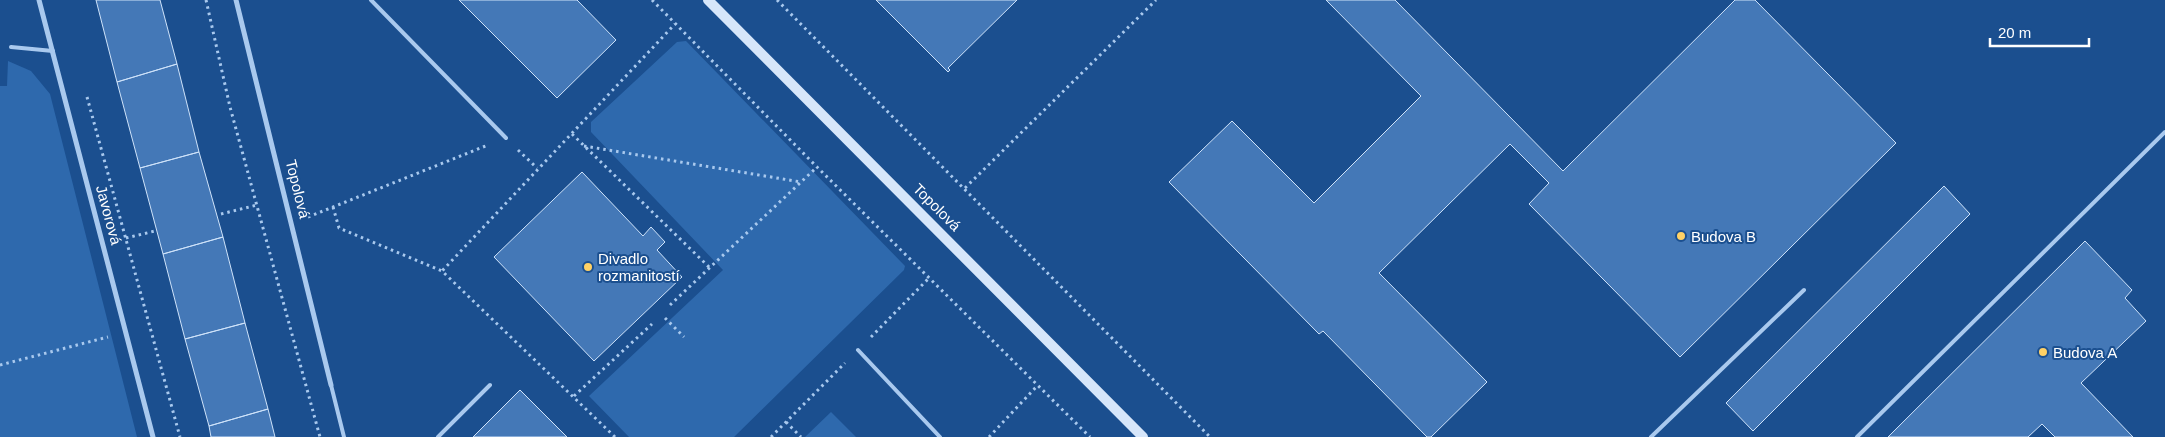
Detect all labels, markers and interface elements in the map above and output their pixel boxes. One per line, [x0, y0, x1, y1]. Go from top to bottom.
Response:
scale bar [1990, 15, 2089, 47]
text: 20 m [1998, 24, 2031, 41]
street label: Topolová [282, 158, 314, 221]
street label: Topolová [910, 180, 965, 235]
street label: Javorová [93, 183, 125, 247]
place label: Budova B [1691, 228, 1756, 245]
marker: Budova B [1675, 230, 1687, 242]
place label: Divadlo rozmanitostí [598, 250, 681, 284]
marker: Divadlo rozmanitostí [582, 261, 594, 273]
place label: Budova A [2053, 344, 2117, 361]
marker: Budova A [2037, 346, 2049, 358]

